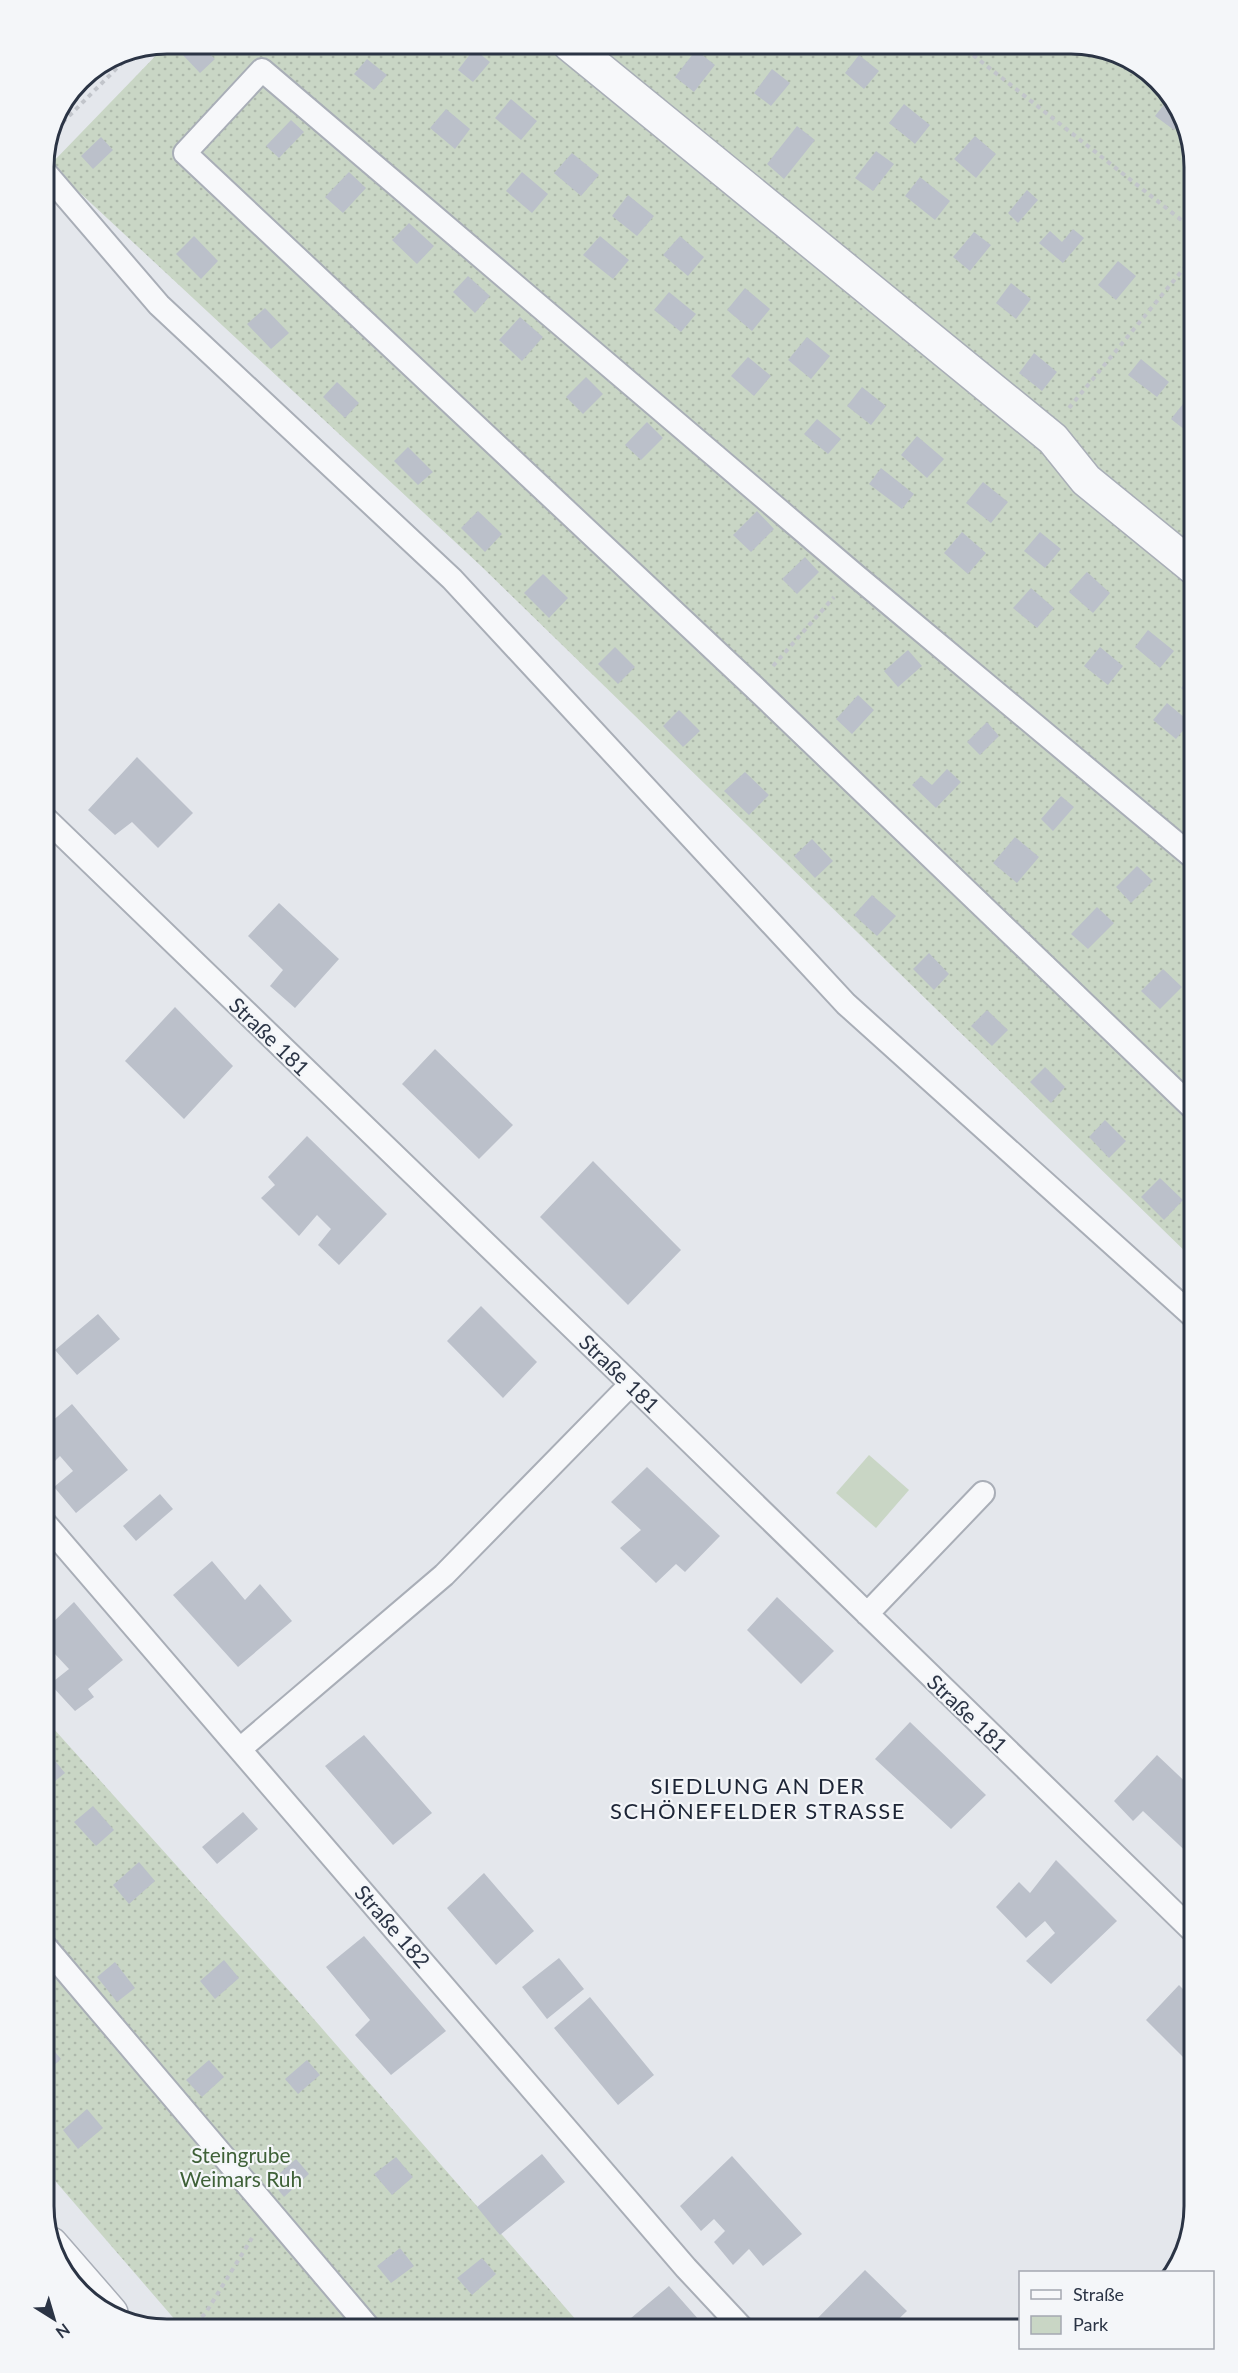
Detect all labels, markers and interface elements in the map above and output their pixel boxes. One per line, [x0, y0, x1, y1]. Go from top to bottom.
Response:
street label: Straße 181 [225, 992, 315, 1080]
street label: Straße 181 [575, 1329, 665, 1417]
street label: Straße 181 [923, 1669, 1013, 1757]
district label: SIEDLUNG AN DER SCHÖNEFELDER STRASSE [610, 1772, 906, 1824]
street label: Straße 182 [350, 1879, 436, 1973]
park label: Steingrube Weimars Ruh [180, 2142, 302, 2191]
legend [1019, 2271, 1214, 2349]
text: Straße [1073, 2283, 1124, 2305]
north arrow [24, 2289, 84, 2349]
text: Park [1073, 2313, 1109, 2335]
text: N [53, 2320, 74, 2343]

